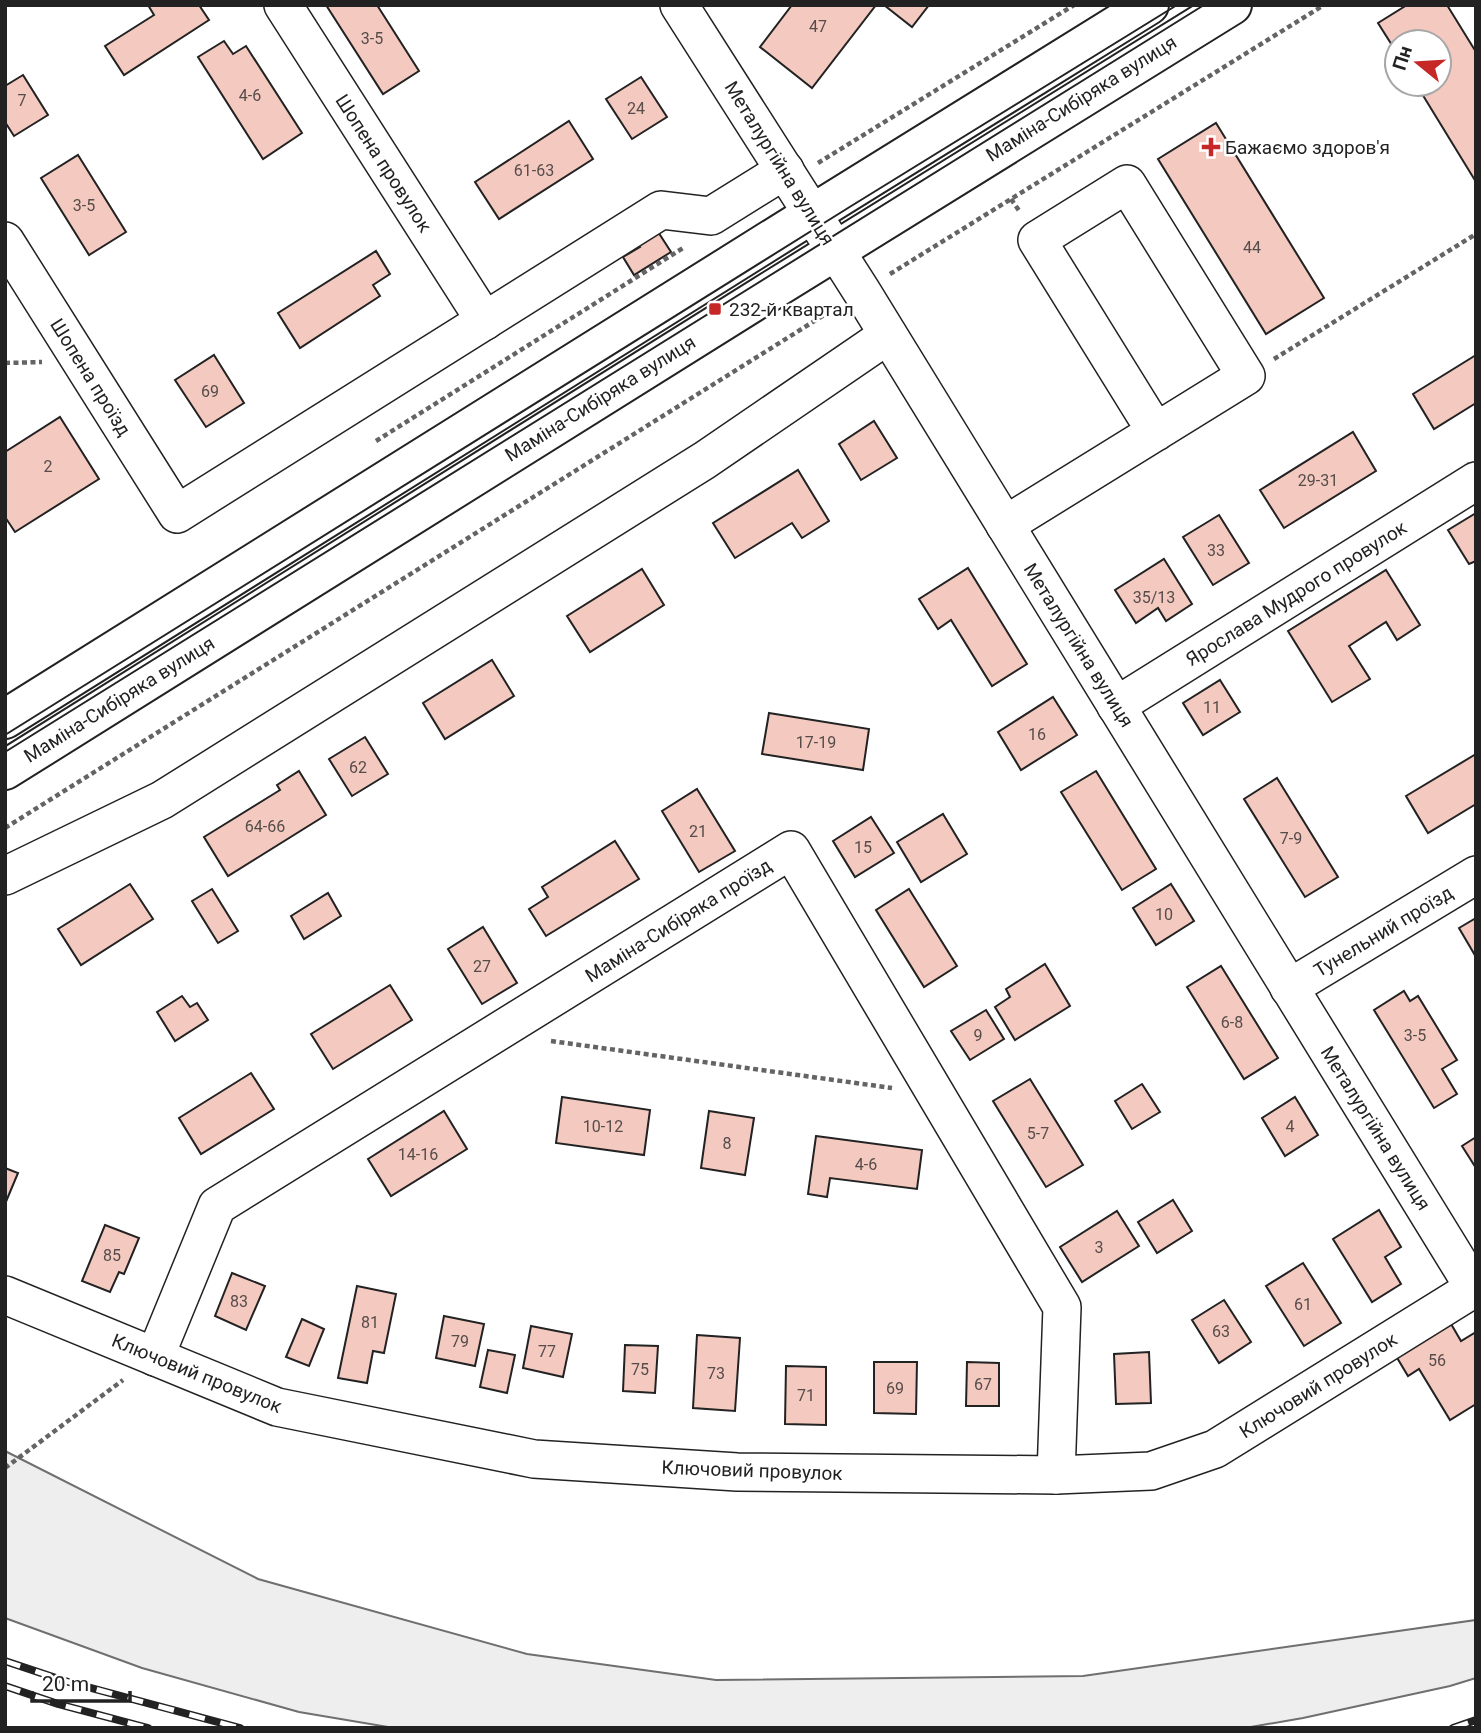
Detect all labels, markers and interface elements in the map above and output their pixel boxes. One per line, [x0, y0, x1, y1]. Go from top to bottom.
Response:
house number: 47 [809, 17, 827, 36]
north arrow [1383, 28, 1453, 98]
house number: 3-5 [361, 29, 383, 48]
street label: Маміна-Сибіряка вулиця [982, 30, 1181, 167]
text: Пн [1388, 43, 1417, 73]
street label: Металургійна вулиця [720, 77, 839, 250]
house number: 4-6 [239, 86, 261, 105]
street label: Шопена провулок [330, 90, 437, 237]
house number: 7 [18, 91, 27, 110]
house number: 24 [627, 99, 645, 118]
place label: Бажаємо здоров'я [1225, 136, 1390, 159]
marker: Бажаємо здоров'я [1203, 139, 1219, 155]
house number: 61-63 [514, 161, 554, 180]
house number: 3-5 [73, 196, 95, 215]
house number: 44 [1243, 238, 1261, 257]
place label: 232-й квартал [729, 298, 854, 321]
marker: 232-й квартал [707, 301, 723, 317]
street label: Шопена проїзд [45, 314, 136, 440]
street label: Маміна-Сибіряка вулиця [501, 330, 700, 467]
house number: 69 [201, 382, 219, 401]
house number: 2 [44, 457, 53, 476]
house number: 29-31 [1298, 471, 1338, 490]
street label: Ярослава Мудрого провулок [1182, 515, 1412, 671]
house number: 33 [1207, 541, 1225, 560]
street label: Металургійна вулиця [1019, 559, 1138, 732]
house number: 35/13 [1133, 588, 1175, 607]
street label: Маміна-Сибіряка вулиця [20, 631, 219, 768]
house number: 11 [1203, 698, 1221, 717]
house number: 16 [1028, 725, 1046, 744]
house number: 17-19 [796, 733, 836, 752]
house number: 62 [349, 758, 367, 777]
house number: 64-66 [245, 817, 285, 836]
house number: 21 [689, 822, 707, 841]
house number: 7-9 [1280, 829, 1302, 848]
house number: 15 [854, 838, 872, 857]
street label: Маміна-Сибіряка проїзд [581, 854, 776, 987]
street label: Тунельний проїзд [1310, 881, 1457, 982]
house number: 10 [1155, 905, 1173, 924]
house number: 27 [473, 957, 491, 976]
house number: 6-8 [1221, 1013, 1243, 1032]
house number: 9 [974, 1026, 983, 1045]
house number: 3-5 [1404, 1026, 1426, 1045]
street label: Металургійна вулиця [1316, 1042, 1435, 1215]
house number: 10-12 [583, 1117, 623, 1136]
house number: 4 [1286, 1117, 1295, 1136]
house number: 5-7 [1027, 1124, 1049, 1143]
house number: 8 [723, 1134, 732, 1153]
house number: 14-16 [398, 1145, 438, 1164]
house number: 4-6 [855, 1155, 877, 1174]
house number: 3 [1095, 1238, 1104, 1257]
house number: 85 [103, 1246, 121, 1265]
house number: 83 [230, 1292, 248, 1311]
house number: 61 [1294, 1295, 1312, 1314]
house number: 81 [361, 1313, 379, 1332]
house number: 63 [1212, 1322, 1230, 1341]
street label: Ключовий провулок [1235, 1327, 1402, 1443]
street label: Ключовий провулок [108, 1329, 286, 1418]
house number: 79 [451, 1332, 469, 1351]
house number: 77 [538, 1342, 556, 1361]
house number: 56 [1428, 1351, 1446, 1370]
house number: 75 [631, 1360, 649, 1379]
house number: 73 [707, 1364, 725, 1383]
house number: 67 [974, 1375, 992, 1394]
house number: 69 [886, 1379, 904, 1398]
house number: 71 [797, 1386, 815, 1405]
street label: Ключовий провулок [661, 1456, 844, 1485]
scale bar [32, 1660, 130, 1704]
text: 20 m [42, 1672, 89, 1696]

